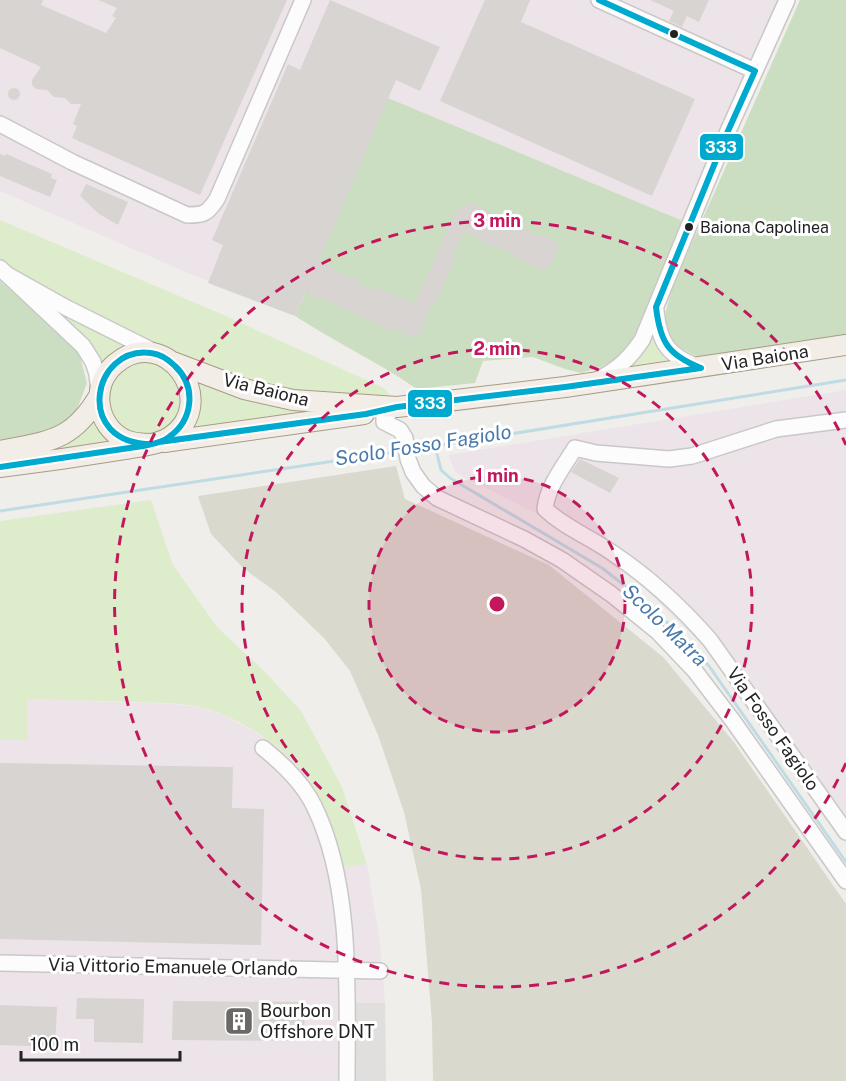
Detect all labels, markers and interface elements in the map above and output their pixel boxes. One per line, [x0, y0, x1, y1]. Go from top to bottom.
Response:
unlabelled marker [668, 28, 680, 40]
line badge: 333 [699, 133, 744, 161]
text: 333 [705, 138, 737, 157]
text: 3 min [473, 210, 521, 231]
place label: Baiona Capolinea [700, 218, 829, 237]
marker: Baiona Capolinea [683, 221, 695, 233]
text: 2 min [473, 338, 521, 359]
street label: Via Baiona [720, 340, 810, 375]
street label: Via Baiona [221, 369, 311, 410]
line badge: 333 [407, 389, 453, 418]
text: 333 [414, 394, 446, 413]
water label: Scolo Fosso Fagiolo [333, 419, 513, 471]
text: 1 min [475, 465, 519, 486]
water label: Scolo Matra [618, 579, 712, 671]
centre of rings [487, 594, 507, 614]
street label: Via Fosso Fagiolo [723, 663, 824, 794]
street label: Via Vittorio Emanuele Orlando [48, 954, 298, 979]
place label: Bourbon Offshore DNT [260, 1000, 375, 1042]
building icon: Bourbon Offshore DNT [223, 1005, 255, 1037]
scale bar [21, 1024, 180, 1062]
text: 100 m [30, 1034, 79, 1055]

